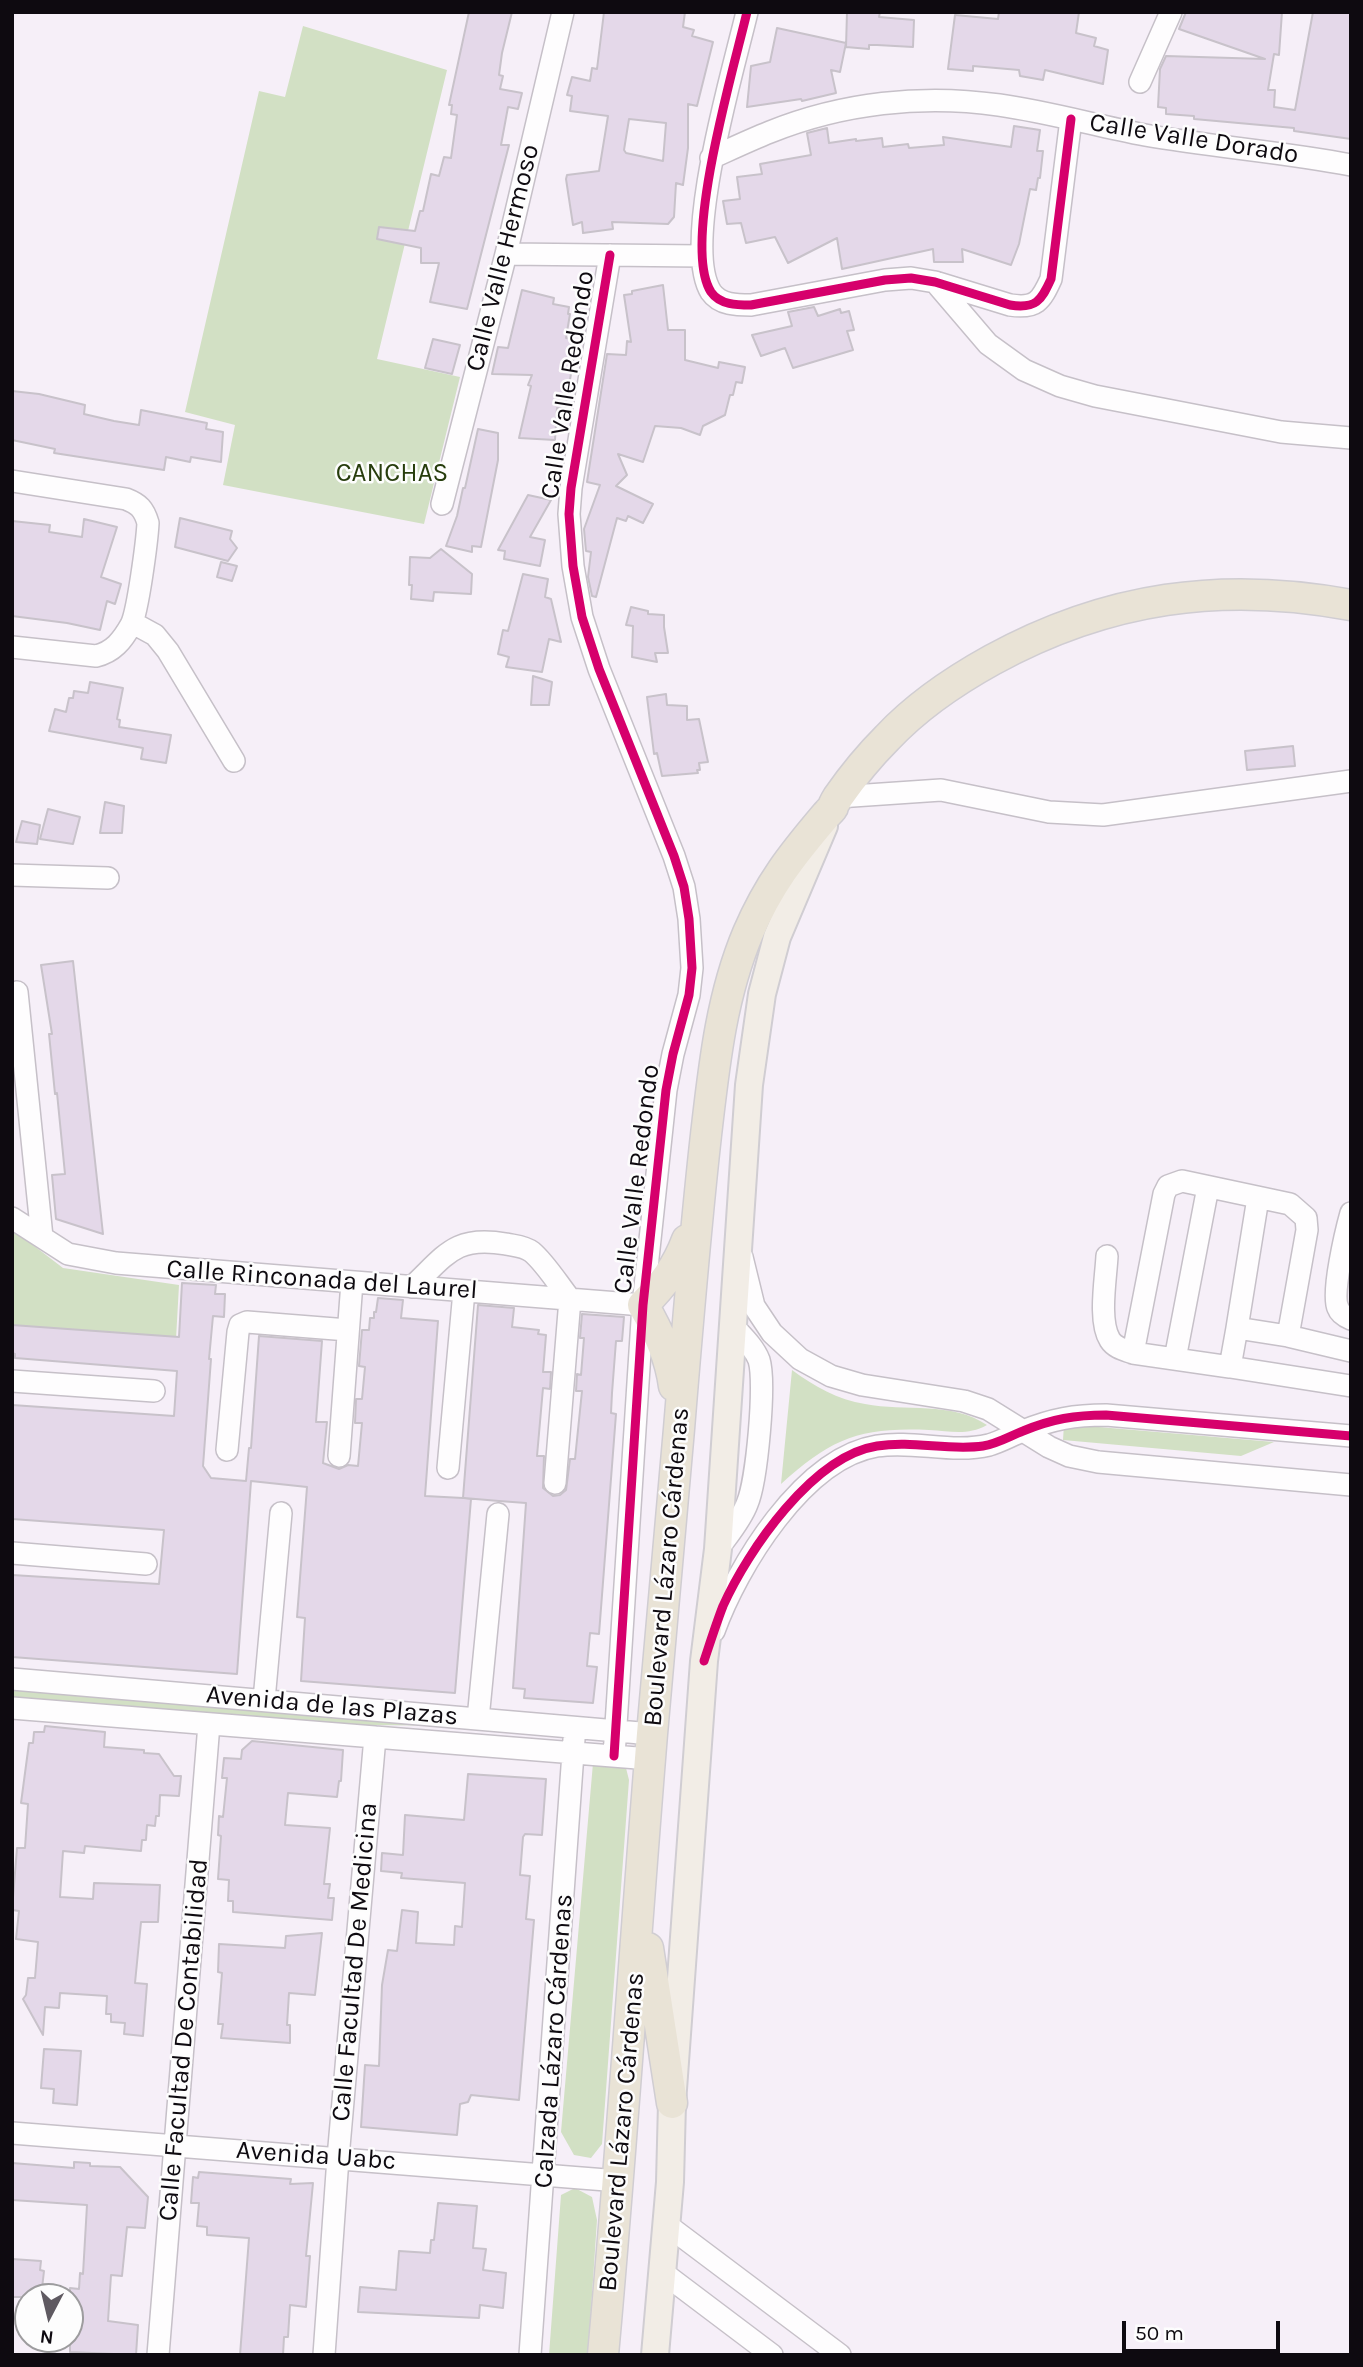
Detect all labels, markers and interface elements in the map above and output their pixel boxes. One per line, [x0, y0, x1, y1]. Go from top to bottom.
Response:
street label: Calle Valle Dorado [1087, 107, 1301, 171]
street label: Calle Valle Hermoso [460, 141, 546, 375]
street label: Calle Valle Redondo [535, 269, 601, 501]
park label: CANCHAS [336, 458, 448, 490]
street label: Calle Valle Redondo [607, 1063, 667, 1295]
street label: Calle Rinconada del Laurel [165, 1254, 479, 1306]
street label: Boulevard Lázaro Cárdenas [638, 1406, 696, 1728]
street label: Avenida de las Plazas [205, 1679, 459, 1733]
street label: Calle Facultad De Medicina [326, 1801, 384, 2123]
street label: Calle Facultad De Contabilidad [153, 1857, 215, 2223]
street label: Calzada Lázaro Cárdenas [528, 1893, 580, 2189]
street label: Boulevard Lázaro Cárdenas [593, 1971, 651, 2293]
street label: Avenida Uabc [235, 2135, 397, 2177]
north arrow [14, 2283, 84, 2353]
scale bar [1125, 2308, 1282, 2352]
text: 50 m [1135, 2321, 1184, 2345]
text: N [39, 2325, 55, 2349]

